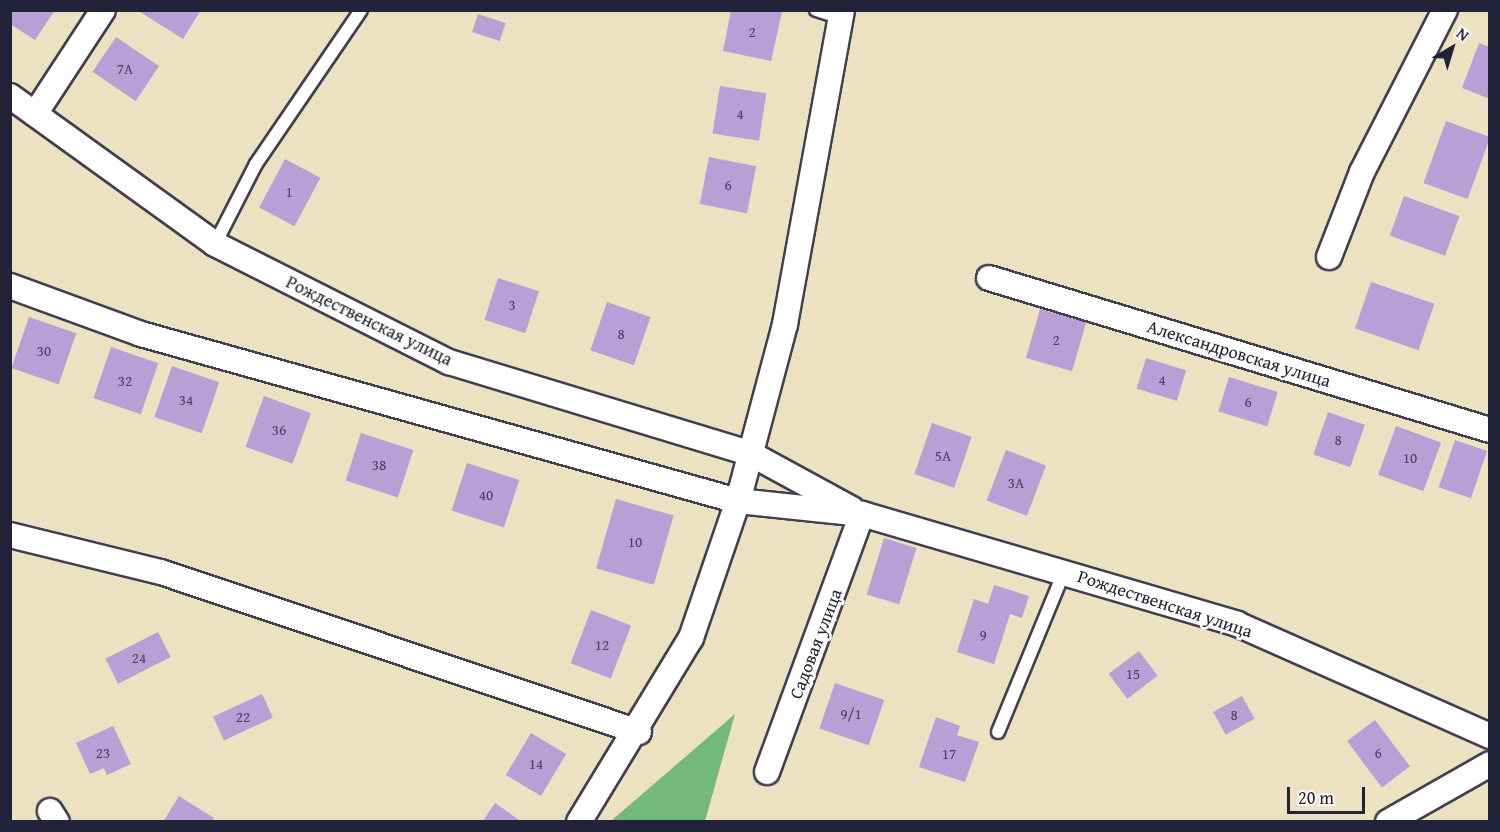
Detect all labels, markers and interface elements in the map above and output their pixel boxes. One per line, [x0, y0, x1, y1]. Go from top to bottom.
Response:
north arrow [1422, 18, 1482, 78]
text: N [1451, 21, 1475, 47]
house number: 2 [748, 23, 756, 41]
house number: 7А [117, 60, 133, 78]
house number: 4 [736, 105, 744, 123]
house number: 6 [724, 176, 732, 194]
house number: 1 [285, 183, 293, 201]
street label: Рождественская улица [282, 271, 456, 371]
house number: 3 [508, 296, 516, 314]
street label: Александровская улица [1145, 316, 1333, 392]
house number: 8 [617, 325, 625, 343]
house number: 2 [1052, 331, 1060, 349]
house number: 30 [37, 342, 51, 360]
house number: 4 [1158, 371, 1166, 389]
house number: 32 [118, 372, 132, 390]
house number: 34 [179, 391, 193, 409]
house number: 6 [1244, 393, 1252, 411]
house number: 36 [272, 421, 286, 439]
house number: 8 [1334, 431, 1342, 449]
house number: 5А [935, 447, 951, 465]
house number: 10 [1403, 449, 1417, 467]
house number: 38 [372, 456, 386, 474]
house number: 3А [1008, 474, 1024, 492]
house number: 40 [479, 486, 493, 504]
house number: 10 [628, 533, 642, 551]
street label: Рождественская улица [1075, 566, 1255, 642]
street label: Садовая улица [785, 586, 847, 702]
house number: 9 [979, 626, 987, 644]
house number: 12 [595, 636, 609, 654]
house number: 24 [132, 649, 146, 667]
house number: 15 [1126, 665, 1140, 683]
house number: 9/1 [840, 705, 862, 723]
house number: 8 [1230, 706, 1238, 724]
house number: 22 [236, 708, 250, 726]
house number: 23 [96, 744, 110, 762]
house number: 6 [1374, 744, 1382, 762]
house number: 17 [942, 745, 956, 763]
house number: 14 [529, 755, 543, 773]
scale bar [1290, 775, 1368, 813]
text: 20 m [1298, 784, 1334, 811]

